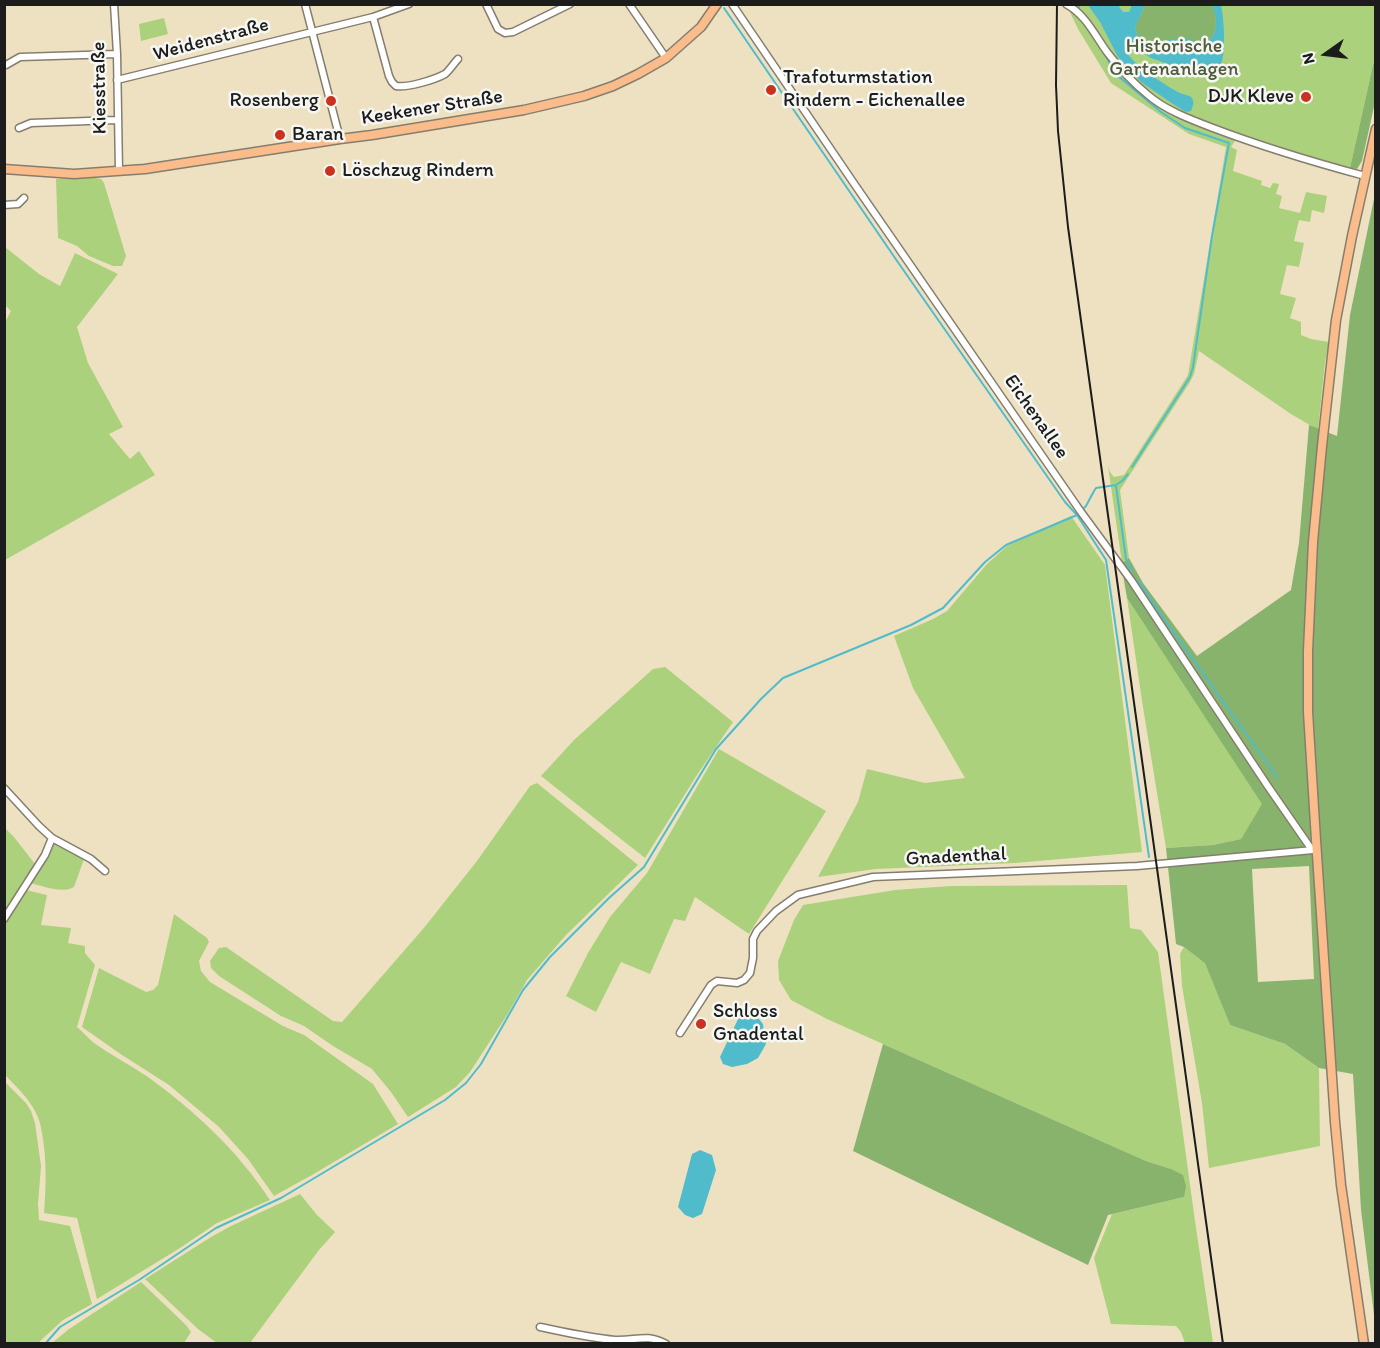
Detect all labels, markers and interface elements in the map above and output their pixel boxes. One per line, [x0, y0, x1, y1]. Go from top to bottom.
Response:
street label: Weidenstraße [151, 13, 271, 67]
north arrow [1296, 24, 1356, 84]
park label: Historische Gartenanlagen [1109, 35, 1239, 82]
street label: Kiesstraße [87, 41, 113, 135]
text: N [1298, 51, 1319, 66]
place label: Trafoturmstation Rindern - Eichenallee [783, 66, 965, 113]
marker: Trafoturmstation Rindern - Eichenallee [764, 83, 778, 97]
street label: Keekener Straße [360, 85, 504, 131]
place label: DJK Kleve [1208, 85, 1294, 109]
place label: Rosenberg [230, 89, 319, 113]
marker: DJK Kleve [1299, 90, 1313, 104]
marker: Rosenberg [324, 94, 338, 108]
place label: Baran [292, 123, 344, 147]
marker: Baran [273, 128, 287, 142]
place label: Löschzug Rindern [342, 159, 494, 183]
marker: Löschzug Rindern [323, 164, 337, 178]
street label: Eichenallee [998, 370, 1074, 464]
street label: Gnadenthal [905, 842, 1007, 872]
place label: Schloss Gnadental [713, 1000, 804, 1047]
marker: Schloss Gnadental [694, 1017, 708, 1031]

